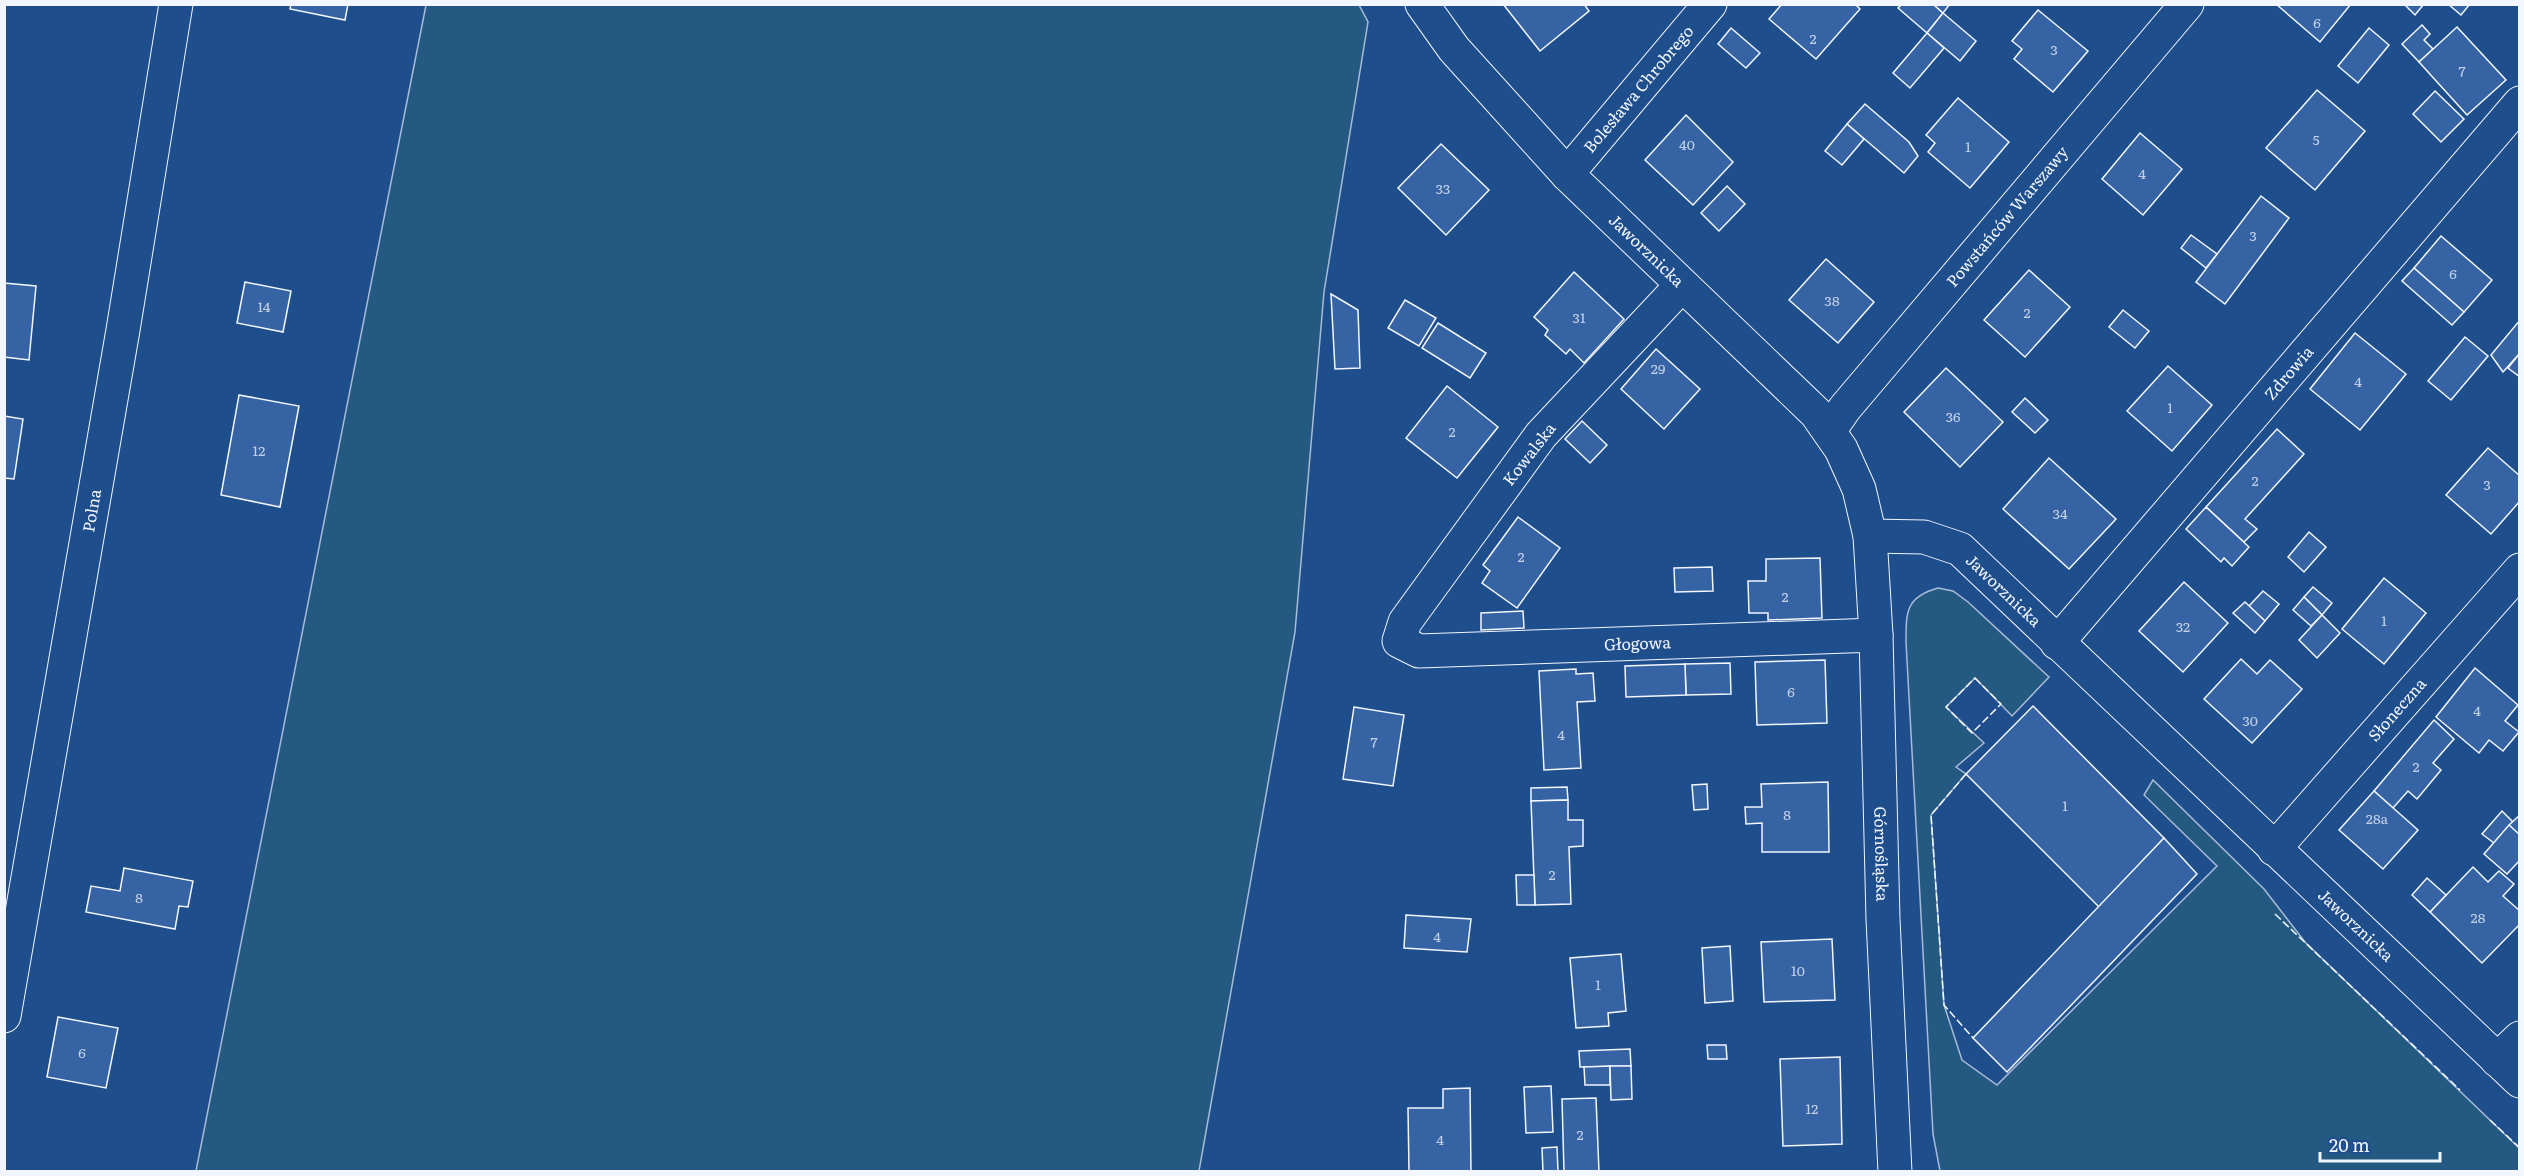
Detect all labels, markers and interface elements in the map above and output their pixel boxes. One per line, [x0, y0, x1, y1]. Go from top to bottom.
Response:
house number: 6 [2313, 12, 2321, 32]
street label: Bolesława Chrobrego [1577, 19, 1698, 157]
house number: 2 [1809, 28, 1817, 48]
house number: 3 [2050, 39, 2058, 59]
house number: 7 [2458, 60, 2466, 80]
house number: 5 [2312, 129, 2320, 149]
house number: 40 [1679, 134, 1695, 154]
house number: 1 [1965, 136, 1971, 156]
street label: Powstańców Warszawy [1940, 139, 2074, 292]
house number: 4 [2138, 163, 2146, 183]
house number: 33 [1436, 178, 1450, 198]
street label: Jaworznicka [1604, 208, 1691, 292]
house number: 3 [2249, 225, 2257, 245]
house number: 6 [2449, 263, 2457, 283]
house number: 38 [1824, 290, 1840, 310]
house number: 14 [258, 296, 271, 316]
house number: 2 [2023, 302, 2031, 322]
house number: 31 [1572, 307, 1586, 327]
street label: Zdrowia [2258, 339, 2318, 404]
house number: 29 [1651, 358, 1665, 378]
house number: 4 [2354, 371, 2362, 391]
house number: 1 [2167, 397, 2173, 417]
house number: 36 [1945, 406, 1961, 426]
street label: Kowalska [1496, 416, 1561, 490]
house number: 2 [1448, 421, 1456, 441]
house number: 12 [253, 440, 265, 460]
house number: 2 [2251, 470, 2259, 490]
house number: 3 [2483, 474, 2491, 494]
street label: Polna [75, 487, 106, 534]
house number: 34 [2052, 503, 2068, 523]
house number: 2 [1517, 546, 1525, 566]
street label: Jaworznicka [1961, 548, 2048, 632]
house number: 2 [1781, 586, 1789, 606]
house number: 1 [2381, 610, 2387, 630]
house number: 32 [2176, 616, 2190, 636]
street label: Głogowa [1604, 629, 1672, 656]
street label: Słoneczna [2362, 671, 2431, 746]
house number: 6 [1787, 681, 1795, 701]
house number: 4 [2473, 700, 2481, 720]
house number: 30 [2242, 710, 2258, 730]
house number: 4 [1557, 724, 1565, 744]
house number: 7 [1370, 731, 1378, 751]
house number: 2 [2412, 756, 2420, 776]
house number: 1 [2062, 795, 2068, 815]
house number: 8 [1783, 804, 1791, 824]
street label: Górnośląska [1869, 806, 1896, 902]
house number: 28a [2366, 808, 2389, 828]
house number: 2 [1548, 864, 1556, 884]
street label: Jaworznicka [2313, 882, 2400, 967]
house number: 8 [135, 887, 143, 907]
house number: 28 [2471, 907, 2486, 927]
house number: 4 [1433, 926, 1441, 946]
house number: 10 [1791, 960, 1805, 980]
house number: 1 [1595, 974, 1601, 994]
house number: 6 [78, 1042, 86, 1062]
house number: 12 [1806, 1098, 1818, 1118]
house number: 2 [1576, 1124, 1584, 1144]
scale bar [2320, 1125, 2440, 1163]
house number: 4 [1436, 1129, 1444, 1149]
text: 20 m [2329, 1131, 2370, 1158]

